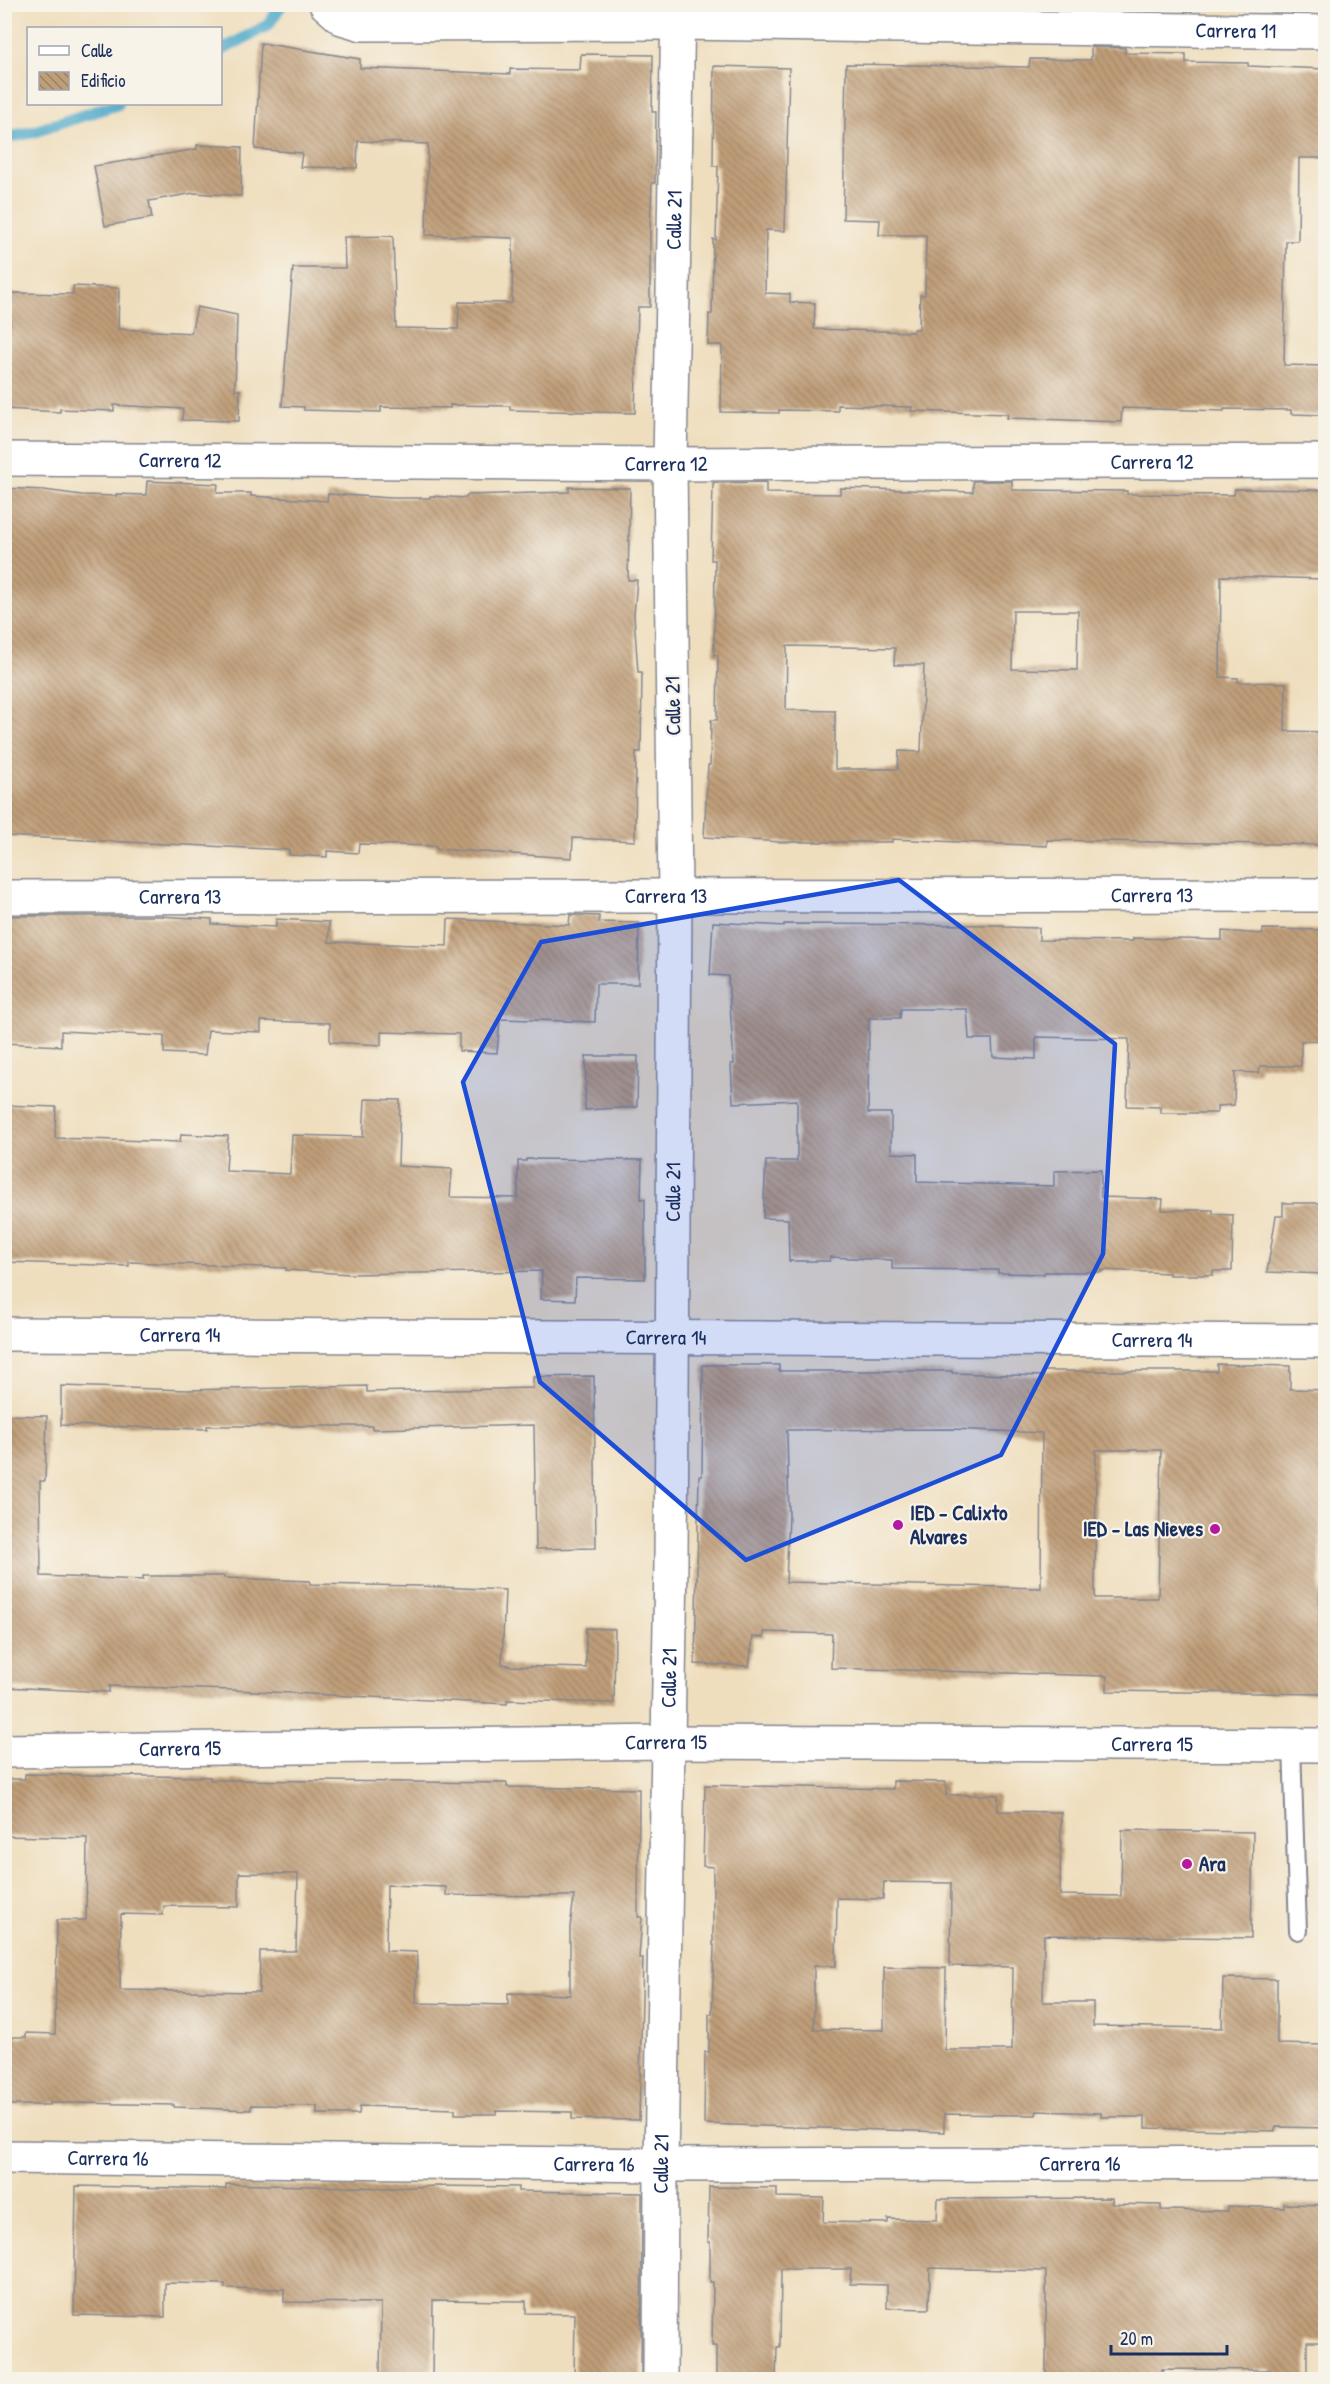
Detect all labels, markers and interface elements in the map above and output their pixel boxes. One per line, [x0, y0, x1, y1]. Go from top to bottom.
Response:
street label: Carrera 11 [1195, 15, 1276, 45]
legend [27, 27, 222, 105]
text: Calle [81, 38, 113, 63]
text: Edificio [81, 68, 125, 93]
street label: Calle 21 [659, 190, 689, 250]
street label: Carrera 12 [138, 445, 222, 475]
street label: Carrera 12 [1110, 447, 1194, 476]
street label: Carrera 12 [624, 449, 708, 478]
street label: Calle 21 [657, 676, 688, 736]
street label: Carrera 13 [1111, 880, 1193, 909]
street label: Carrera 13 [625, 881, 707, 910]
street label: Carrera 13 [139, 882, 221, 911]
street label: Calle 21 [658, 1162, 687, 1222]
street label: Carrera 14 [139, 1320, 221, 1349]
street label: Carrera 14 [625, 1322, 707, 1352]
street label: Carrera 14 [1111, 1325, 1193, 1354]
place label: IED - Calixto Alvares [910, 1498, 1008, 1551]
place label: IED - Las Nieves [1083, 1514, 1203, 1543]
marker: IED - Calixto Alvares [891, 1518, 905, 1532]
marker: IED - Las Nieves [1208, 1522, 1222, 1536]
street label: Calle 21 [654, 1648, 684, 1708]
street label: Carrera 15 [625, 1727, 707, 1757]
street label: Carrera 15 [1111, 1729, 1193, 1758]
street label: Carrera 15 [139, 1733, 221, 1763]
place label: Ara [1199, 1849, 1226, 1878]
marker: Ara [1180, 1857, 1194, 1871]
street label: Calle 21 [646, 2134, 676, 2194]
street label: Carrera 16 [67, 2143, 149, 2173]
street label: Carrera 16 [553, 2149, 635, 2179]
street label: Carrera 16 [1039, 2149, 1121, 2178]
scale bar [1111, 2318, 1226, 2356]
text: 20 m [1120, 2326, 1153, 2351]

